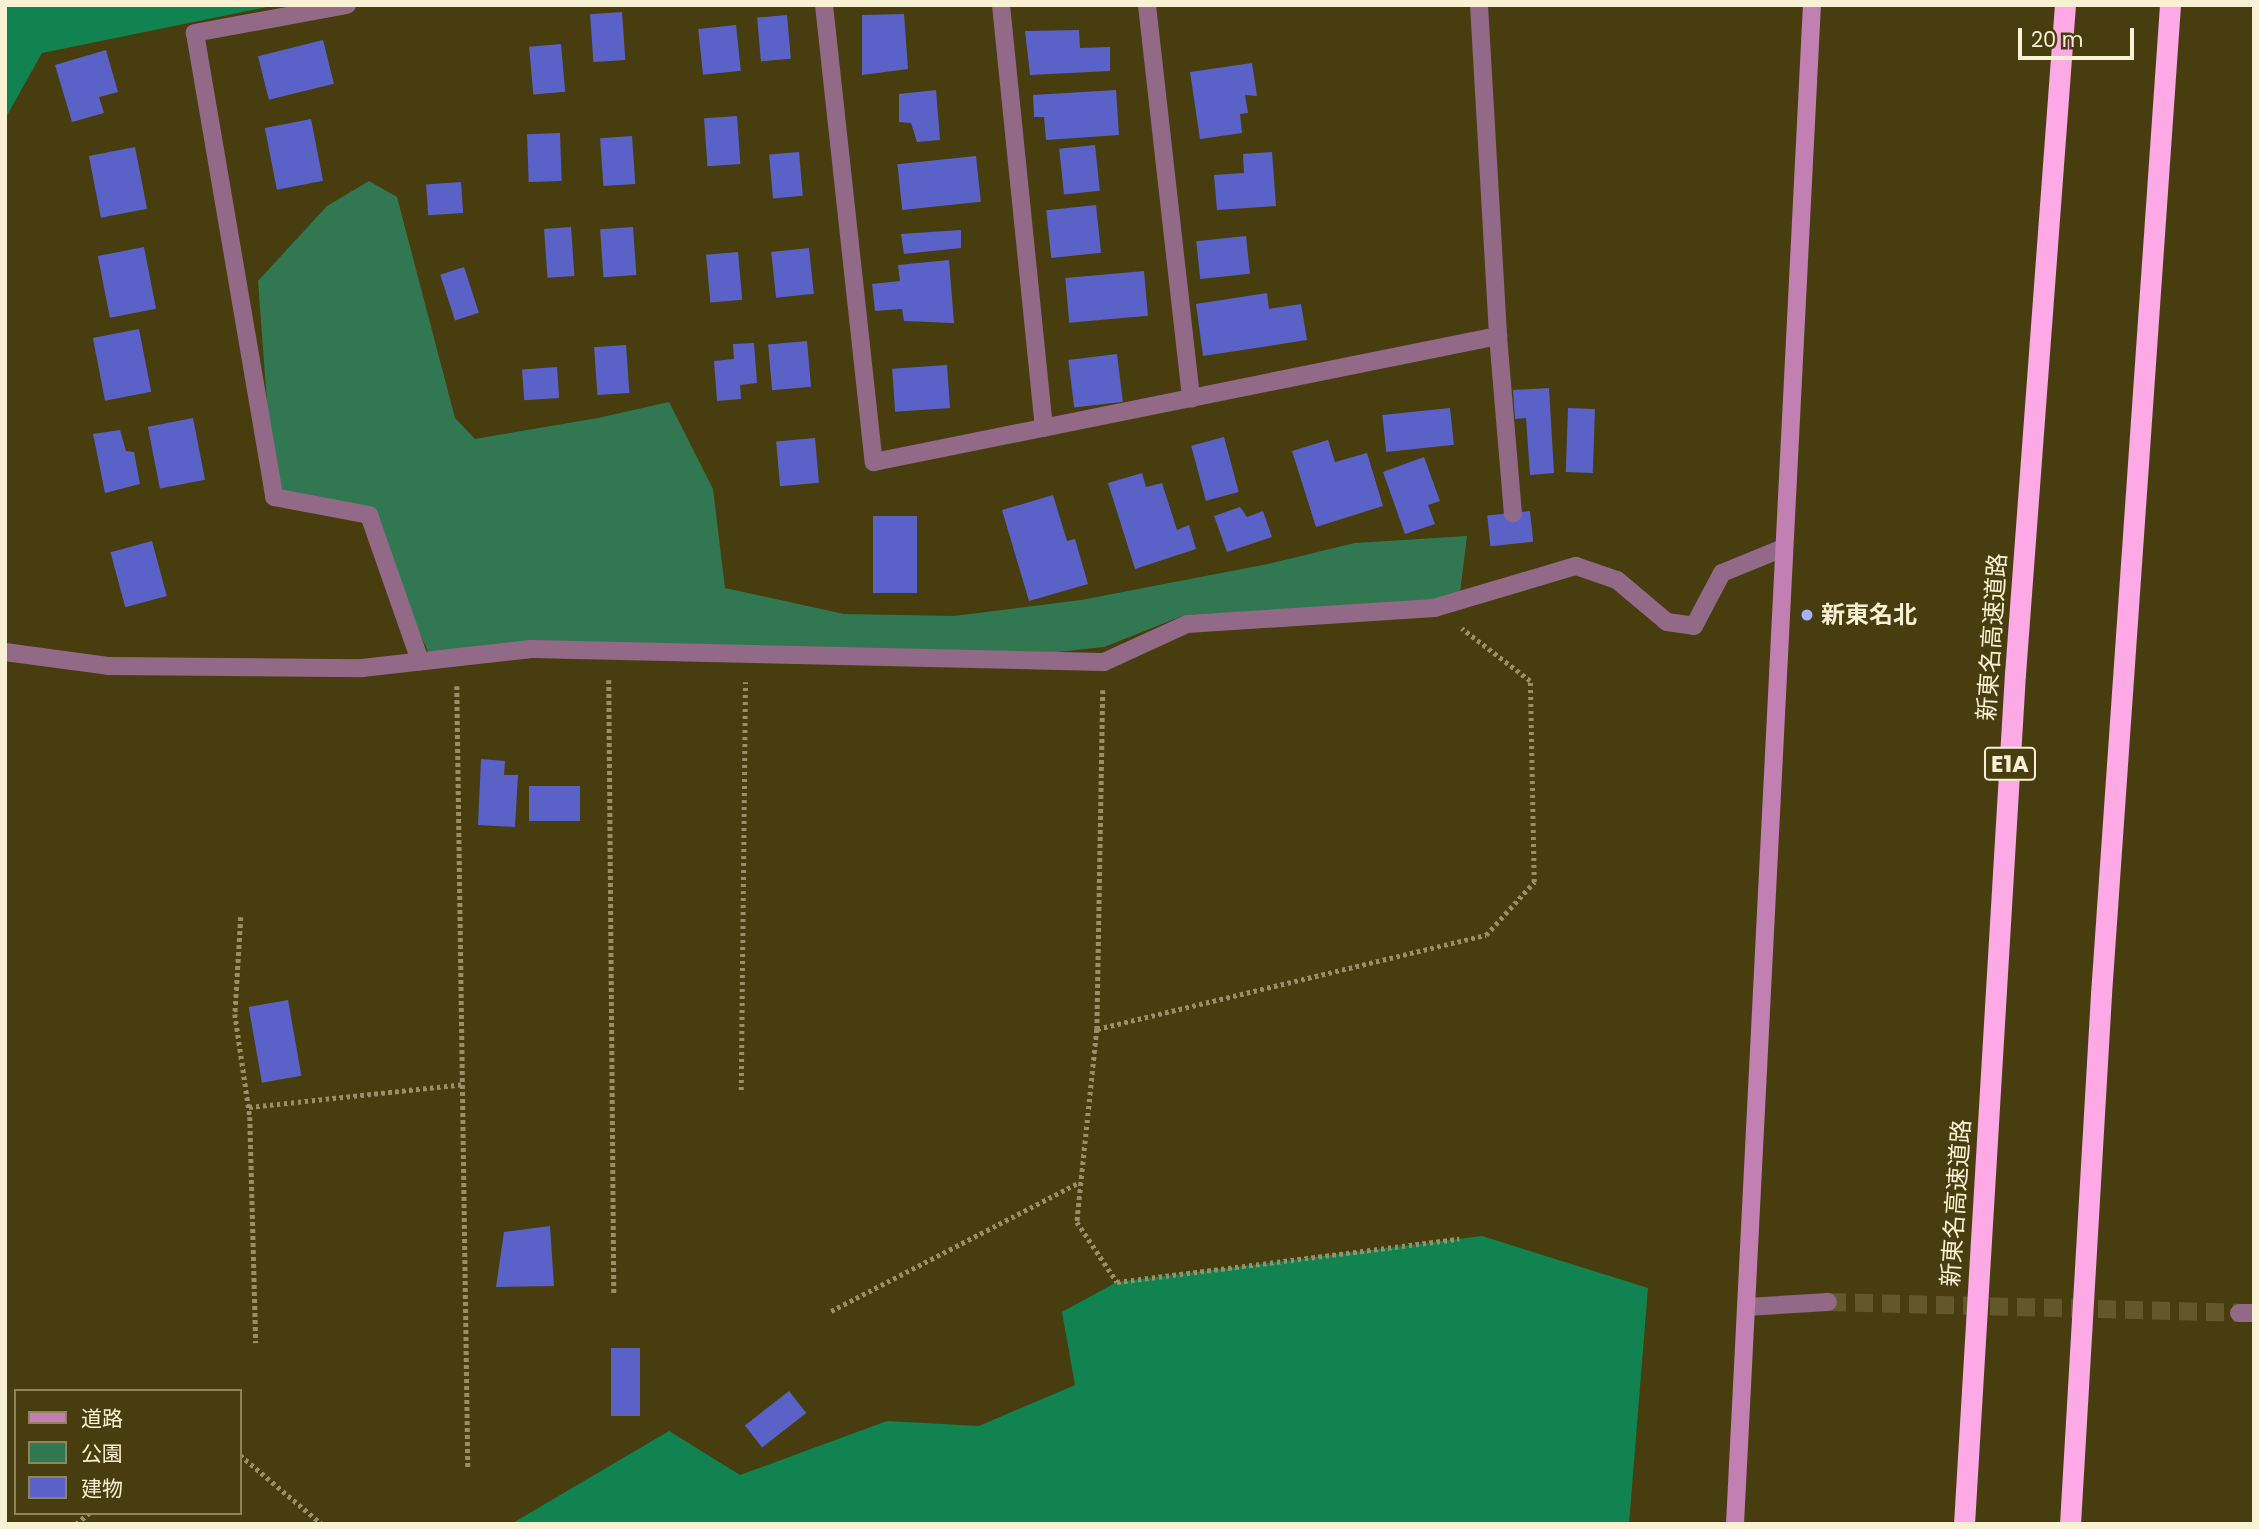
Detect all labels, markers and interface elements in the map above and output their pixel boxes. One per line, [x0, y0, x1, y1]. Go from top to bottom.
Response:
scale bar [2021, 14, 2136, 58]
text: 20 m [2031, 25, 2084, 54]
street label: 新東名高速道路 [1972, 552, 2012, 722]
place label: 新東名北 [1821, 601, 1917, 629]
marker: 新東名北 [1799, 607, 1815, 623]
road number: E1A [1984, 744, 2036, 784]
street label: 新東名高速道路 [1936, 1118, 1976, 1288]
legend [14, 1389, 242, 1515]
text: 道路 [81, 1404, 123, 1433]
text: 公園 [81, 1439, 123, 1468]
text: 建物 [81, 1474, 123, 1503]

